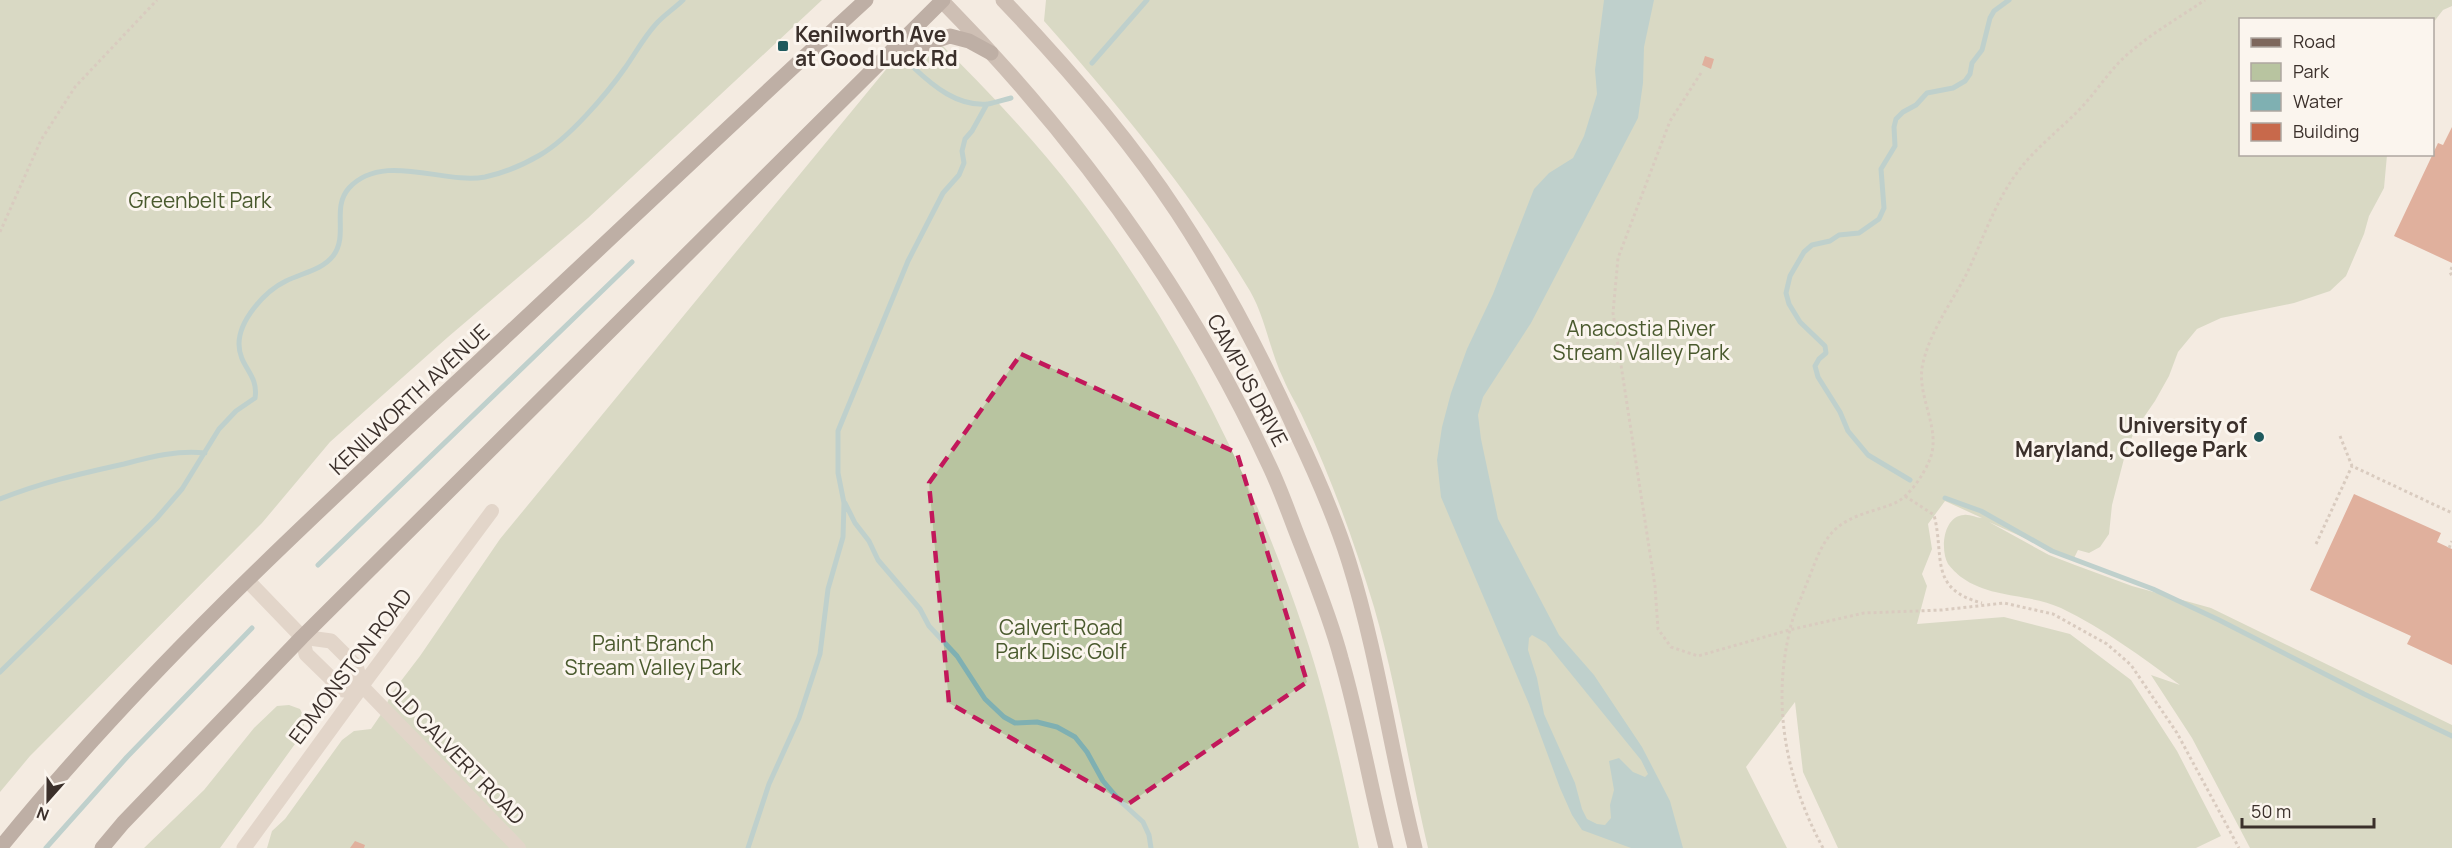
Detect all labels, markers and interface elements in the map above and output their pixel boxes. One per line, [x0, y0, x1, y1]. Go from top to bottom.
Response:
legend [2239, 18, 2434, 156]
place label: Kenilworth Ave at Good Luck Rd [795, 20, 958, 72]
text: Road [2293, 29, 2336, 53]
marker: Kenilworth Ave at Good Luck Rd [776, 39, 790, 53]
text: Park [2293, 59, 2330, 83]
text: Water [2293, 89, 2343, 113]
text: Building [2293, 119, 2359, 143]
park label: Greenbelt Park [129, 186, 272, 214]
street label: CAMPUS DRIVE [1201, 309, 1295, 451]
park label: Anacostia River Stream Valley Park [1553, 314, 1730, 366]
street label: KENILWORTH AVENUE [323, 317, 495, 481]
place label: University of Maryland, College Park [2015, 411, 2248, 463]
marker: University of Maryland, College Park [2252, 430, 2266, 444]
street label: EDMONSTON ROAD [282, 583, 418, 749]
park label: Calvert Road Park Disc Golf [995, 613, 1127, 665]
park label: Paint Branch Stream Valley Park [565, 629, 742, 681]
street label: OLD CALVERT ROAD [379, 674, 531, 830]
north arrow [18, 770, 78, 830]
scale bar [2242, 791, 2374, 829]
text: 50 m [2251, 799, 2291, 823]
text: N [33, 802, 52, 826]

